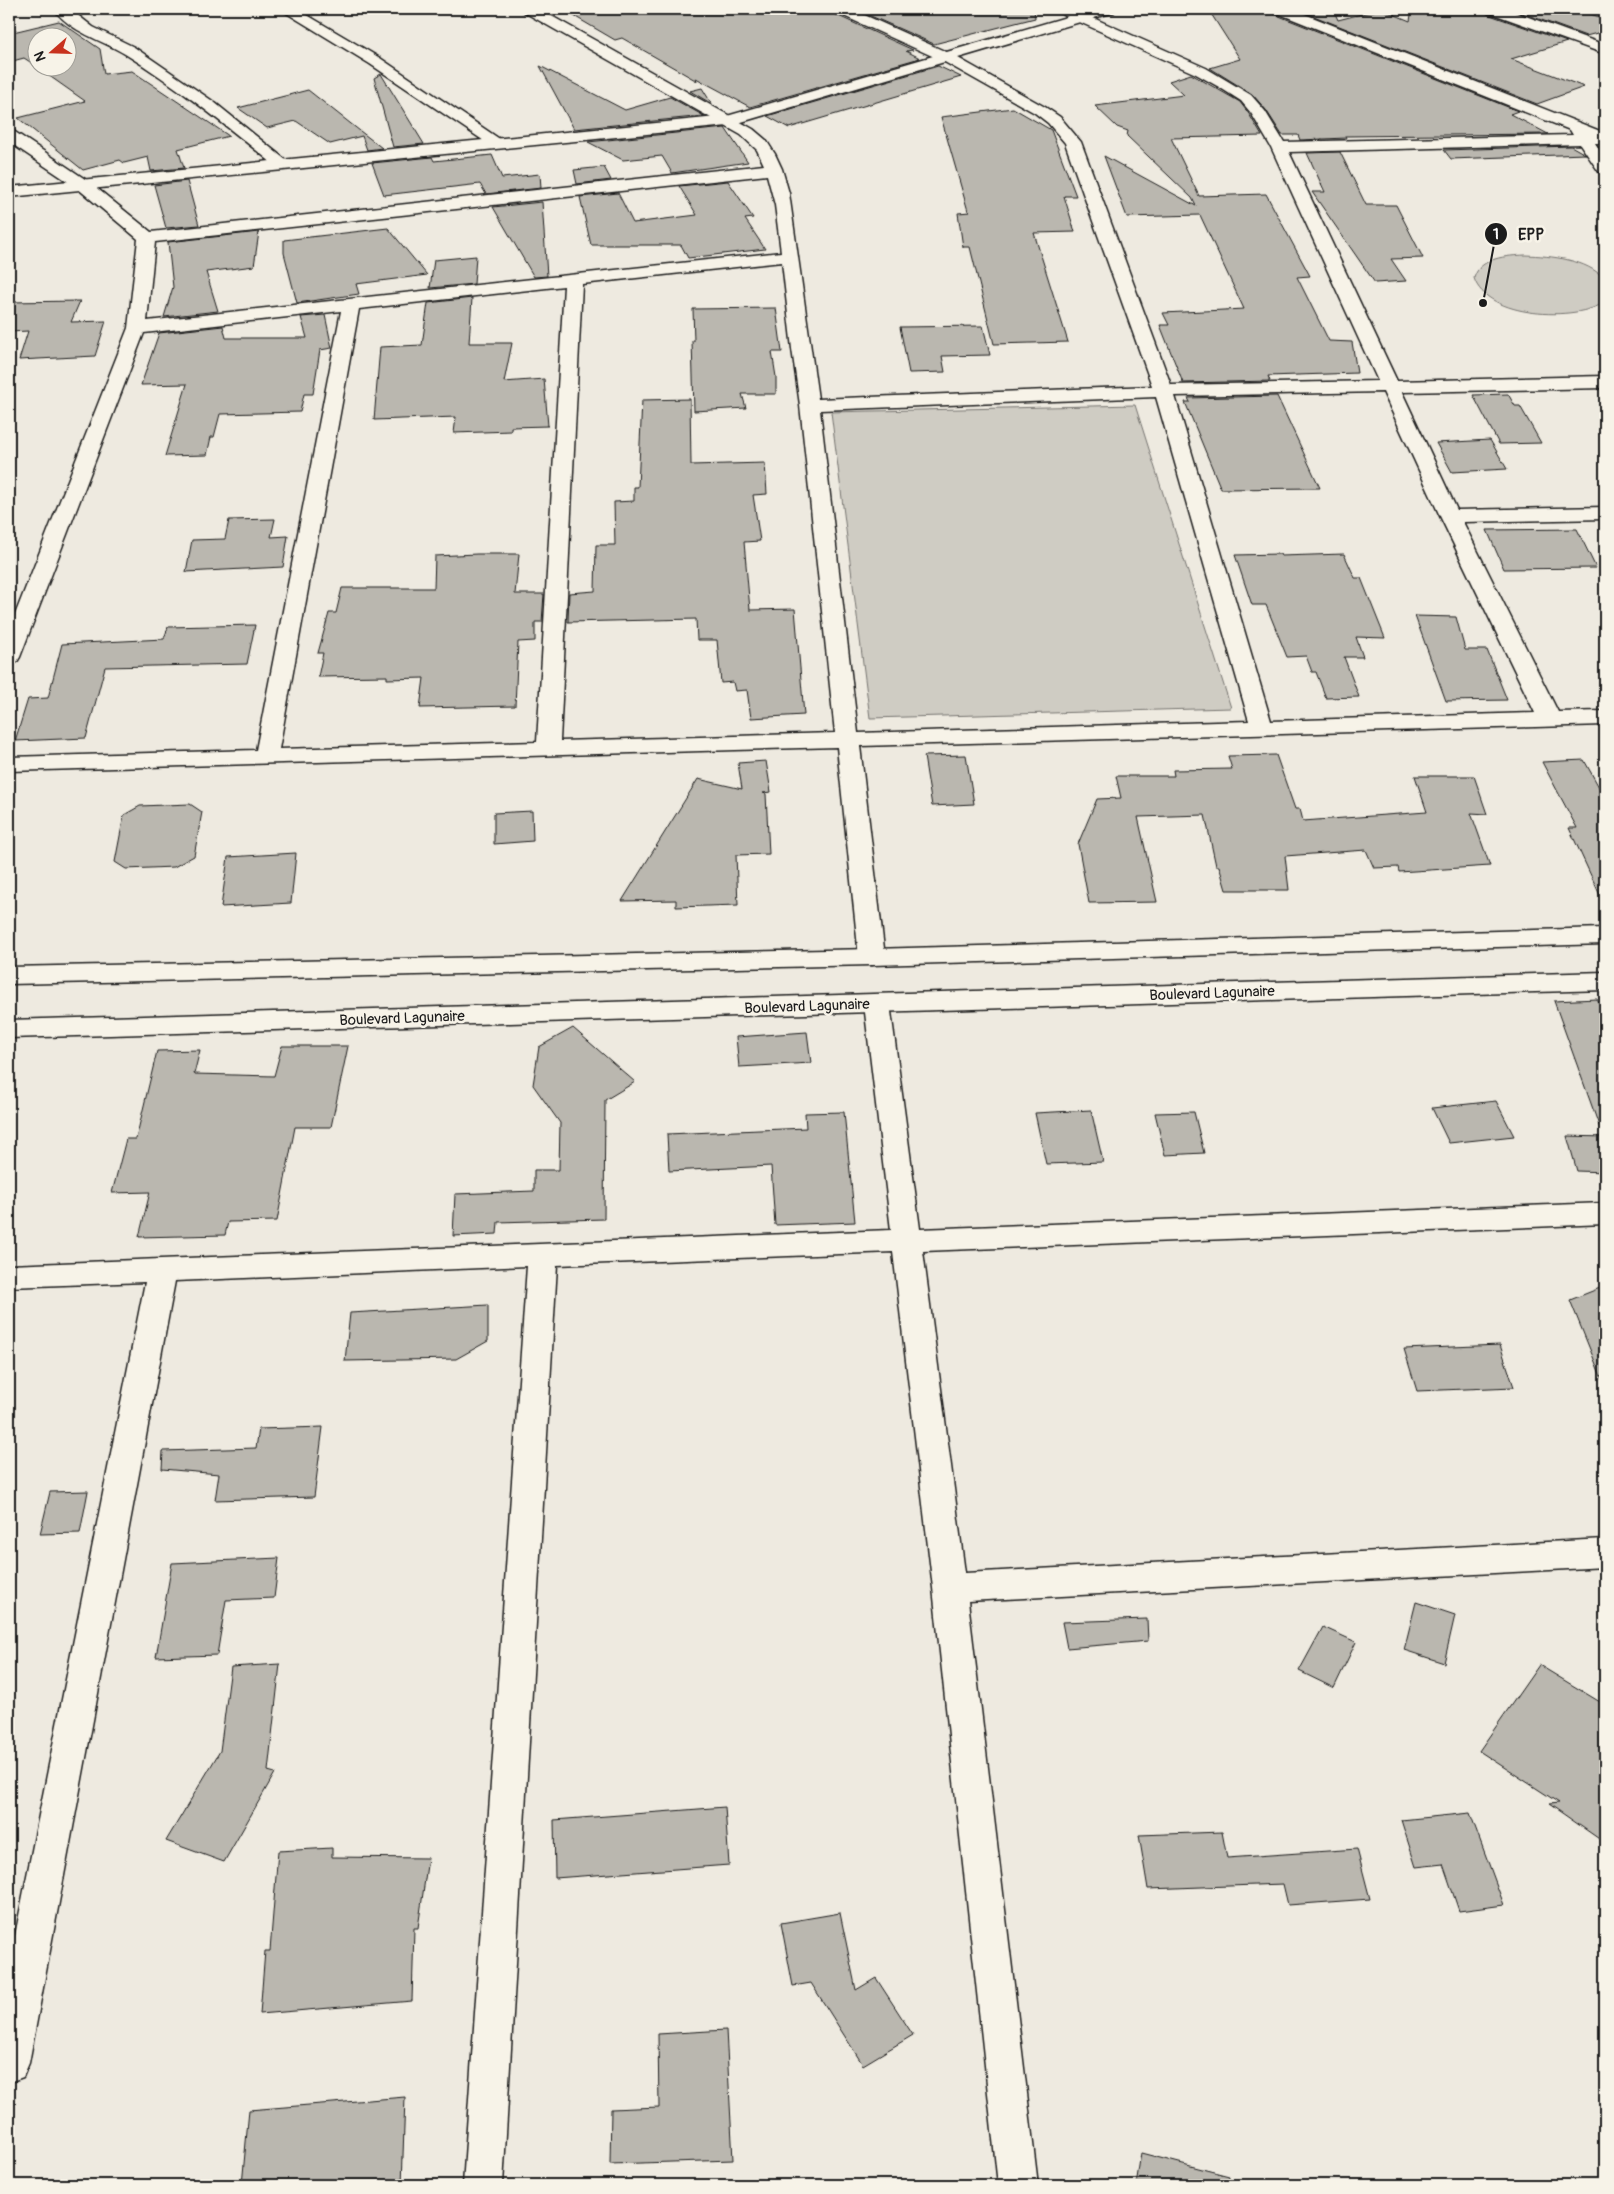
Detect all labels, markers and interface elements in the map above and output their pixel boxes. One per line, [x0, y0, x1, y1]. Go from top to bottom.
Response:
north arrow [28, 28, 78, 78]
text: N [31, 49, 50, 64]
callout: EPP [1483, 219, 1554, 250]
text: 1 [1493, 225, 1499, 244]
text: EPP [1518, 225, 1544, 245]
street label: Boulevard Lagunaire [1149, 982, 1276, 1005]
street label: Boulevard Lagunaire [744, 995, 871, 1018]
street label: Boulevard Lagunaire [339, 1007, 466, 1030]

